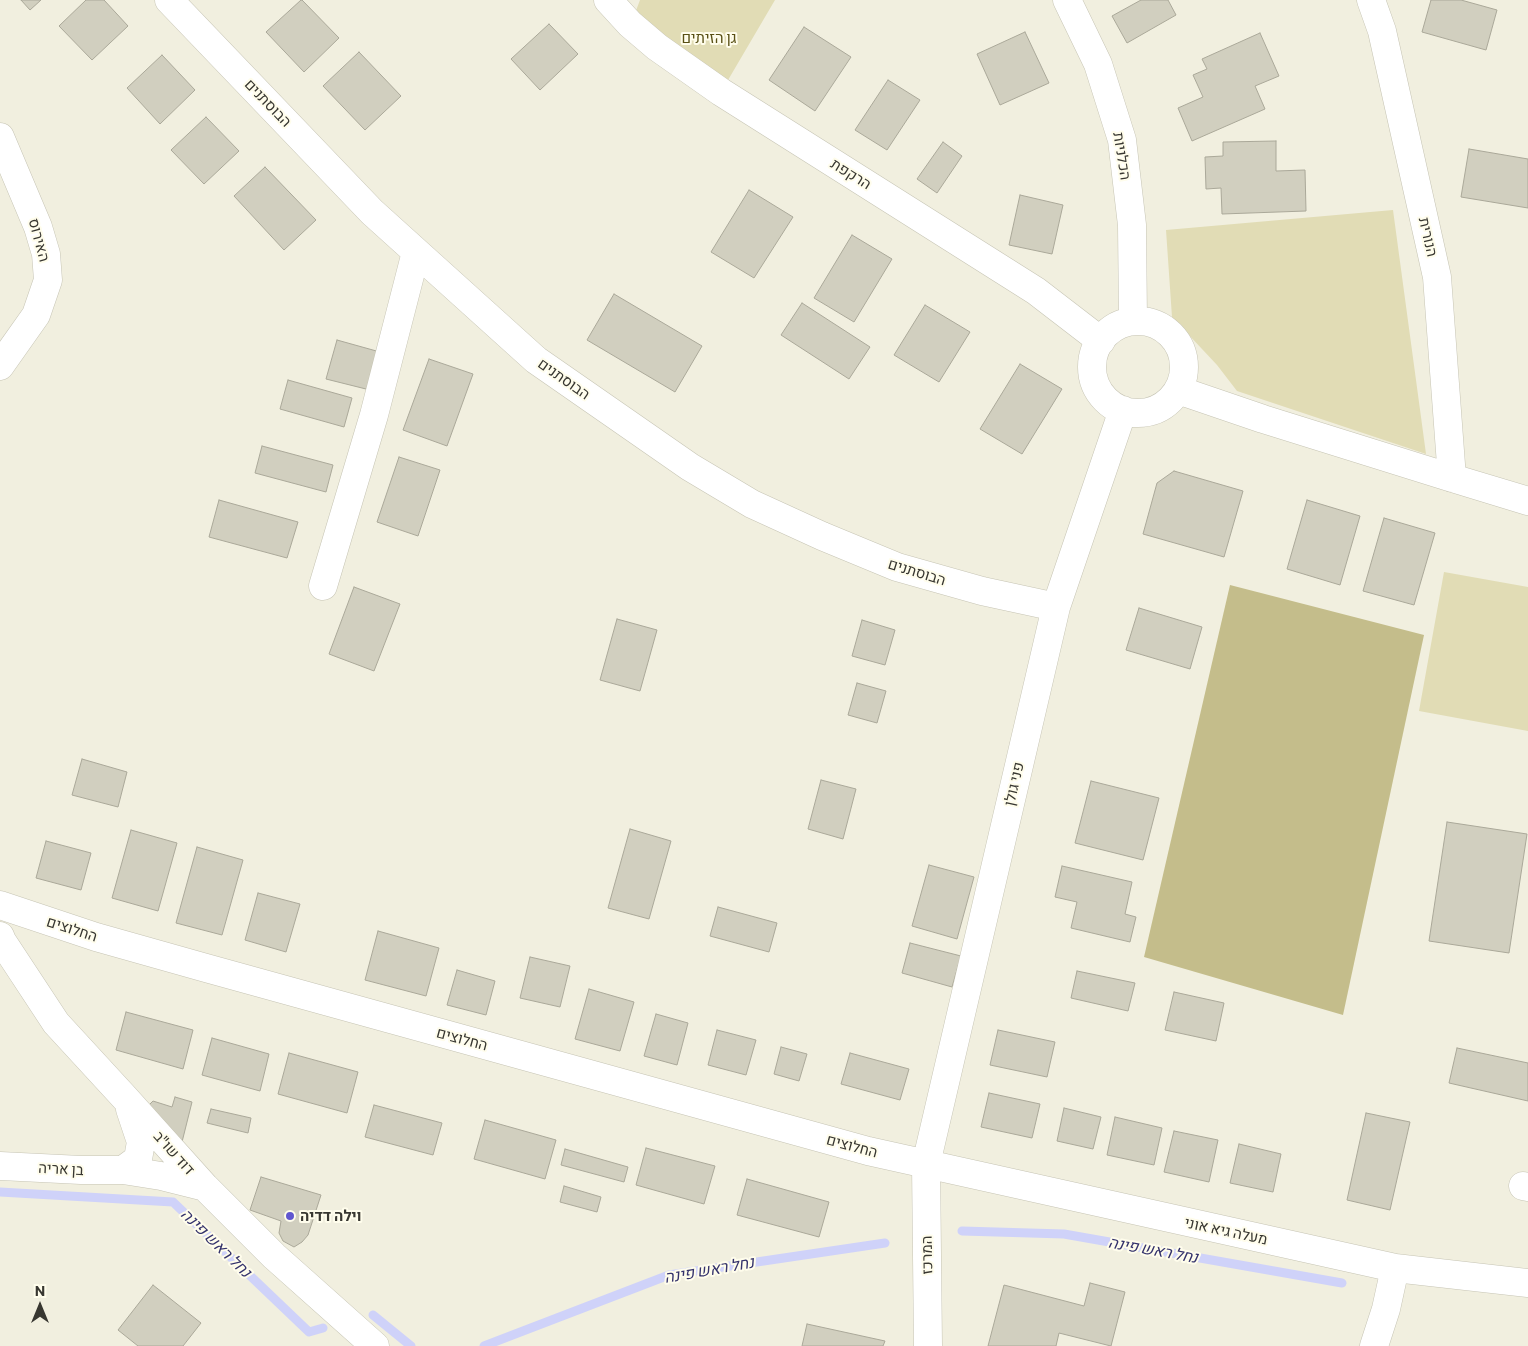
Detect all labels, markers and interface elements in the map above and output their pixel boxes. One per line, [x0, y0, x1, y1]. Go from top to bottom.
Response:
park label: גן הזיתים [681, 29, 737, 47]
street label: הבוסתנים [241, 75, 295, 131]
street label: הכלניות [1109, 131, 1135, 181]
street label: הרקפת [827, 155, 875, 193]
street label: האירוס [25, 216, 53, 264]
street label: הנורית [1415, 216, 1441, 258]
street label: הבוסתנים [534, 355, 594, 403]
street label: הבוסתנים [886, 555, 948, 589]
street label: פני גולן [1000, 760, 1028, 808]
street label: החלוצים [44, 912, 100, 946]
street label: החלוצים [434, 1024, 490, 1054]
street label: דוד שו"ב [150, 1127, 198, 1179]
street label: החלוצים [824, 1131, 880, 1161]
street label: בן אריה [38, 1159, 84, 1179]
water label: נחל ראש פינה [177, 1205, 255, 1281]
place label: וילה דדיה [300, 1207, 361, 1225]
marker: וילה דדיה [284, 1210, 296, 1222]
street label: מעלה גיא אוני [1183, 1213, 1269, 1249]
water label: נחל ראש פינה [1107, 1233, 1199, 1267]
street label: המרכז [918, 1235, 936, 1275]
water label: נחל ראש פינה [663, 1253, 755, 1287]
north arrow [15, 1281, 65, 1331]
text: N [35, 1282, 45, 1299]

